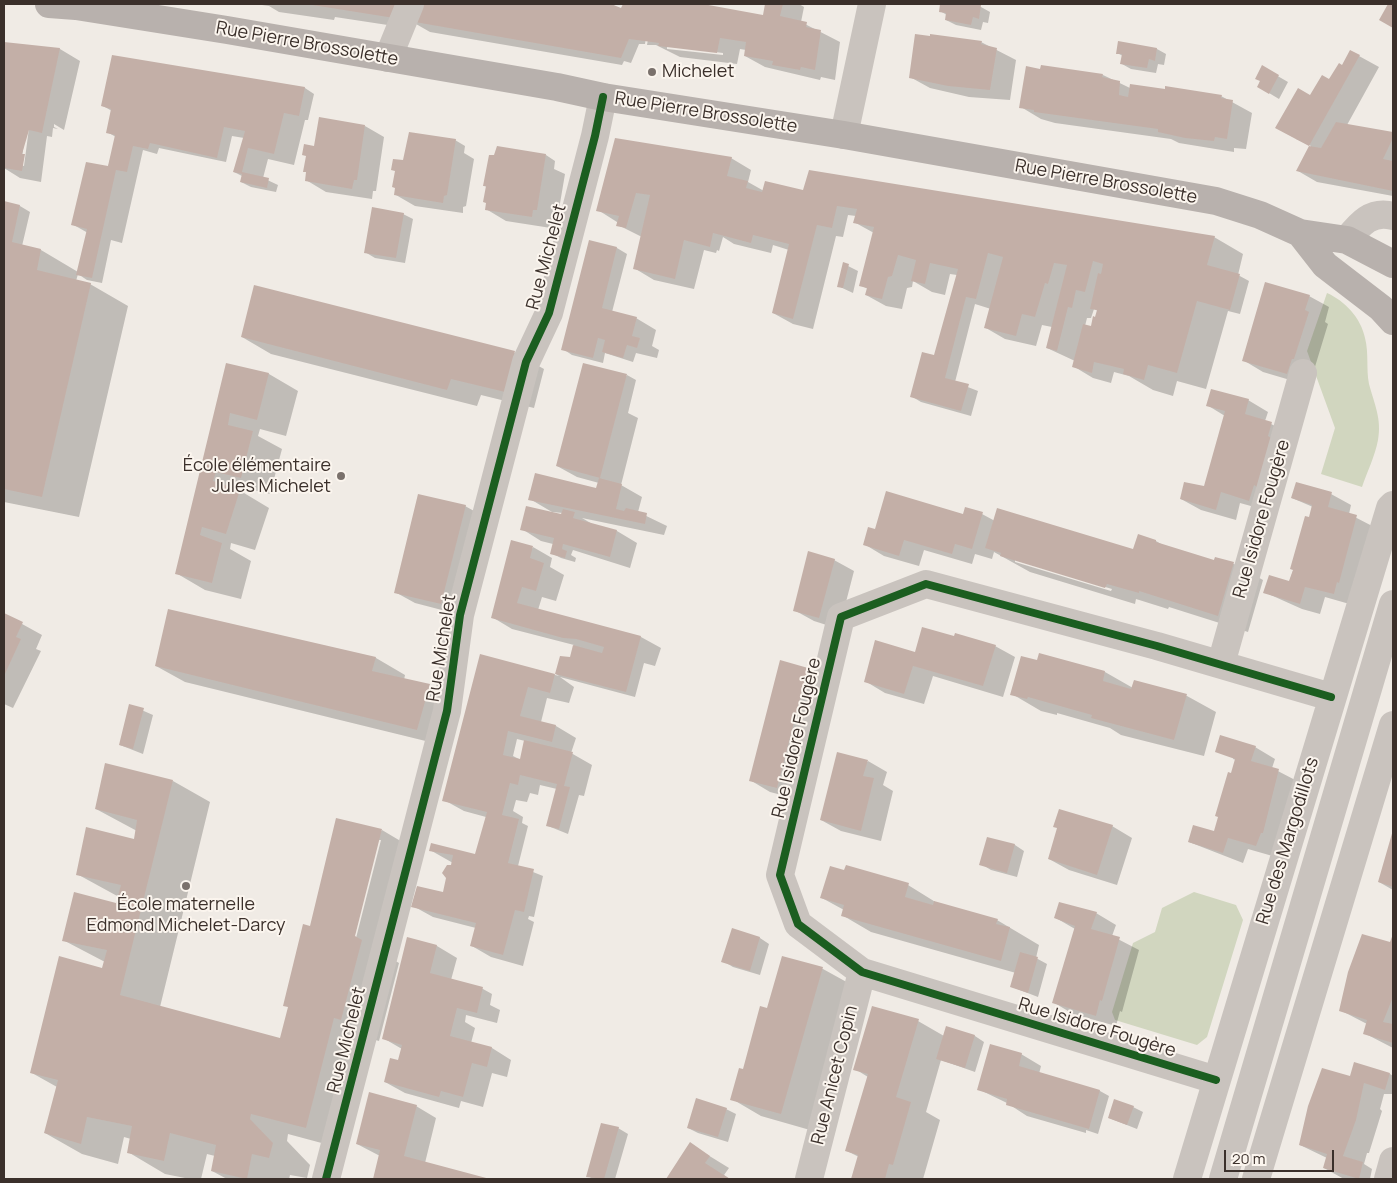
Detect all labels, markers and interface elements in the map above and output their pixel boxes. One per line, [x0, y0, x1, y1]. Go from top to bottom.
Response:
street label: Rue Pierre Brossolette [214, 17, 400, 71]
place label: Michelet [662, 61, 734, 83]
marker: Michelet [646, 66, 658, 78]
street label: Rue Pierre Brossolette [613, 88, 799, 138]
street label: Rue Pierre Brossolette [1013, 155, 1199, 209]
street label: Rue Michelet [523, 202, 571, 312]
street label: Rue Isidore Fougère [1229, 437, 1295, 601]
place label: École élémentaire Jules Michelet [183, 455, 331, 498]
marker: École élémentaire Jules Michelet [335, 470, 347, 482]
street label: Rue Michelet [423, 593, 461, 703]
street label: Rue Isidore Fougère [768, 656, 826, 820]
street label: Rue des Margodillots [1252, 755, 1324, 927]
marker: École maternelle Edmond Michelet-Darcy [180, 880, 192, 892]
place label: École maternelle Edmond Michelet-Darcy [86, 894, 286, 936]
street label: Rue Michelet [323, 985, 371, 1095]
street label: Rue Isidore Fougère [1015, 994, 1179, 1062]
street label: Rue Anicet Copin [807, 1003, 863, 1147]
scale bar [1227, 1140, 1337, 1172]
text: 20 m [1232, 1148, 1265, 1169]

